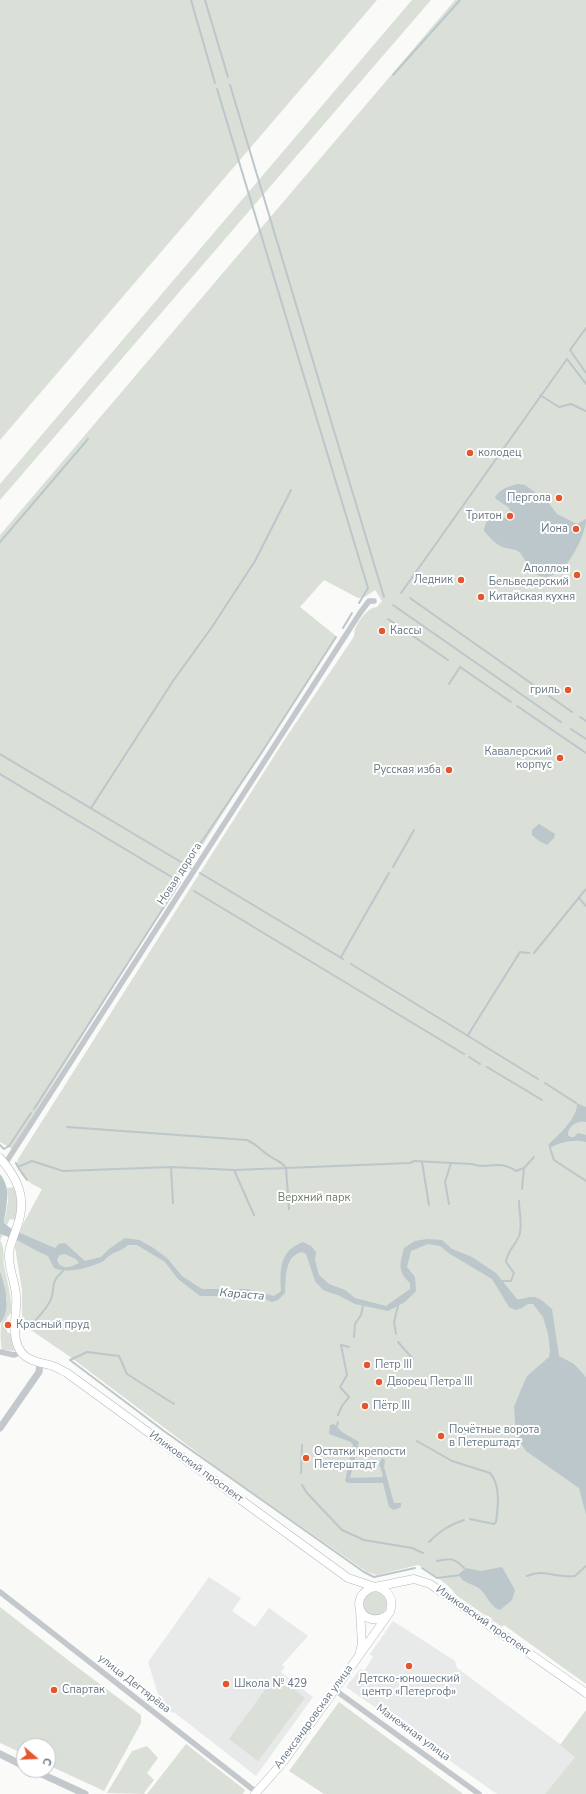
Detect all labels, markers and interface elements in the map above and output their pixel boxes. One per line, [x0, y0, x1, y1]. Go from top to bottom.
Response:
place label: колодец [478, 446, 521, 460]
marker: колодец [465, 448, 475, 458]
place label: Пергола [507, 491, 551, 505]
marker: Пергола [554, 493, 564, 503]
place label: Тритон [466, 509, 502, 523]
marker: Тритон [505, 511, 515, 521]
place label: Иона [541, 522, 568, 536]
marker: Иона [571, 524, 581, 534]
place label: Аполлон Бельведерский [489, 562, 569, 588]
marker: Аполлон Бельведерский [572, 570, 582, 580]
place label: Ледник [414, 573, 453, 587]
marker: Ледник [456, 575, 466, 585]
place label: Китайская кухня [489, 590, 575, 604]
marker: Китайская кухня [476, 592, 486, 602]
place label: Кассы [390, 624, 421, 638]
marker: Кассы [377, 626, 387, 636]
place label: гриль [530, 683, 560, 697]
marker: гриль [563, 685, 573, 695]
place label: Кавалерский корпус [484, 745, 552, 771]
marker: Кавалерский корпус [555, 753, 565, 763]
place label: Русская изба [373, 763, 441, 777]
marker: Русская изба [444, 765, 454, 775]
street label: Новая дорога [155, 840, 205, 908]
park label: Верхний парк [278, 1191, 350, 1205]
water label: Караста [219, 1286, 265, 1304]
place label: Красный пруд [16, 1318, 89, 1332]
marker: Красный пруд [3, 1320, 13, 1330]
place label: Петр III [375, 1358, 412, 1372]
marker: Петр III [362, 1360, 372, 1370]
place label: Дворец Петра III [387, 1375, 473, 1389]
marker: Дворец Петра III [374, 1377, 384, 1387]
place label: Пётр III [373, 1399, 410, 1413]
marker: Пётр III [360, 1401, 370, 1411]
place label: Почётные ворота в Петерштадт [449, 1423, 540, 1449]
street label: Иликовский проспект [146, 1428, 246, 1506]
marker: Почётные ворота в Петерштадт [436, 1431, 446, 1441]
place label: Остатки крепости Петерштадт [314, 1445, 406, 1471]
marker: Остатки крепости Петерштадт [301, 1453, 311, 1463]
street label: Иликовский проспект [433, 1583, 533, 1659]
street label: улица Дегтярёва [95, 1652, 173, 1716]
marker: Детско-юношеский центр «Петергоф» [404, 1661, 414, 1671]
street label: Александровская улица [272, 1662, 356, 1772]
place label: Детско-юношеский центр «Петергоф» [358, 1672, 460, 1698]
place label: Школа № 429 [234, 1677, 307, 1691]
marker: Школа № 429 [221, 1679, 231, 1689]
place label: Спартак [62, 1683, 105, 1697]
marker: Спартак [49, 1685, 59, 1695]
street label: Манежная улица [373, 1702, 453, 1764]
north arrow [16, 1738, 56, 1778]
text: С [39, 1756, 55, 1768]

